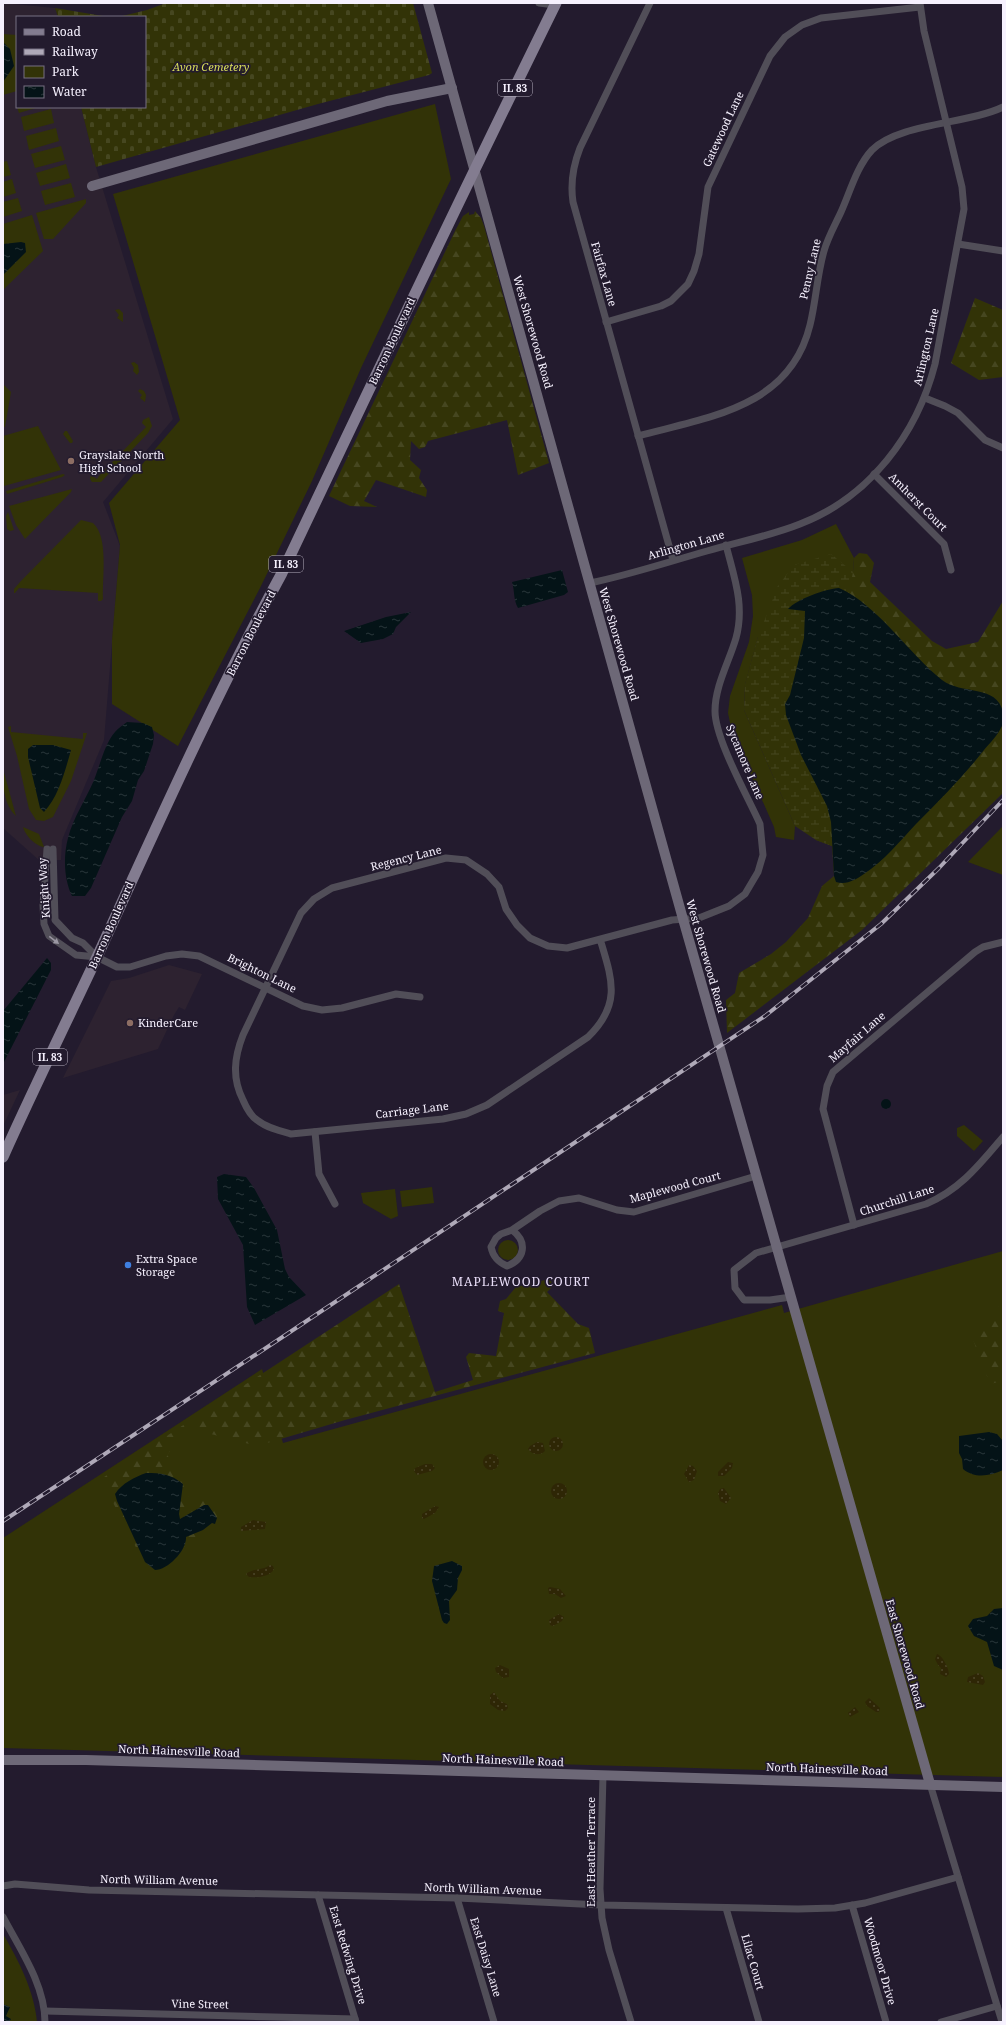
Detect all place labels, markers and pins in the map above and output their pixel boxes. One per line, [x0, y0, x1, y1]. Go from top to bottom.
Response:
place label: Grayslake North High School [79, 447, 164, 475]
marker: Grayslake North High School [66, 456, 76, 466]
place label: KinderCare [138, 1015, 198, 1030]
marker: KinderCare [125, 1018, 135, 1028]
place label: Extra Space Storage [136, 1251, 197, 1279]
marker: Extra Space Storage [123, 1260, 133, 1270]

